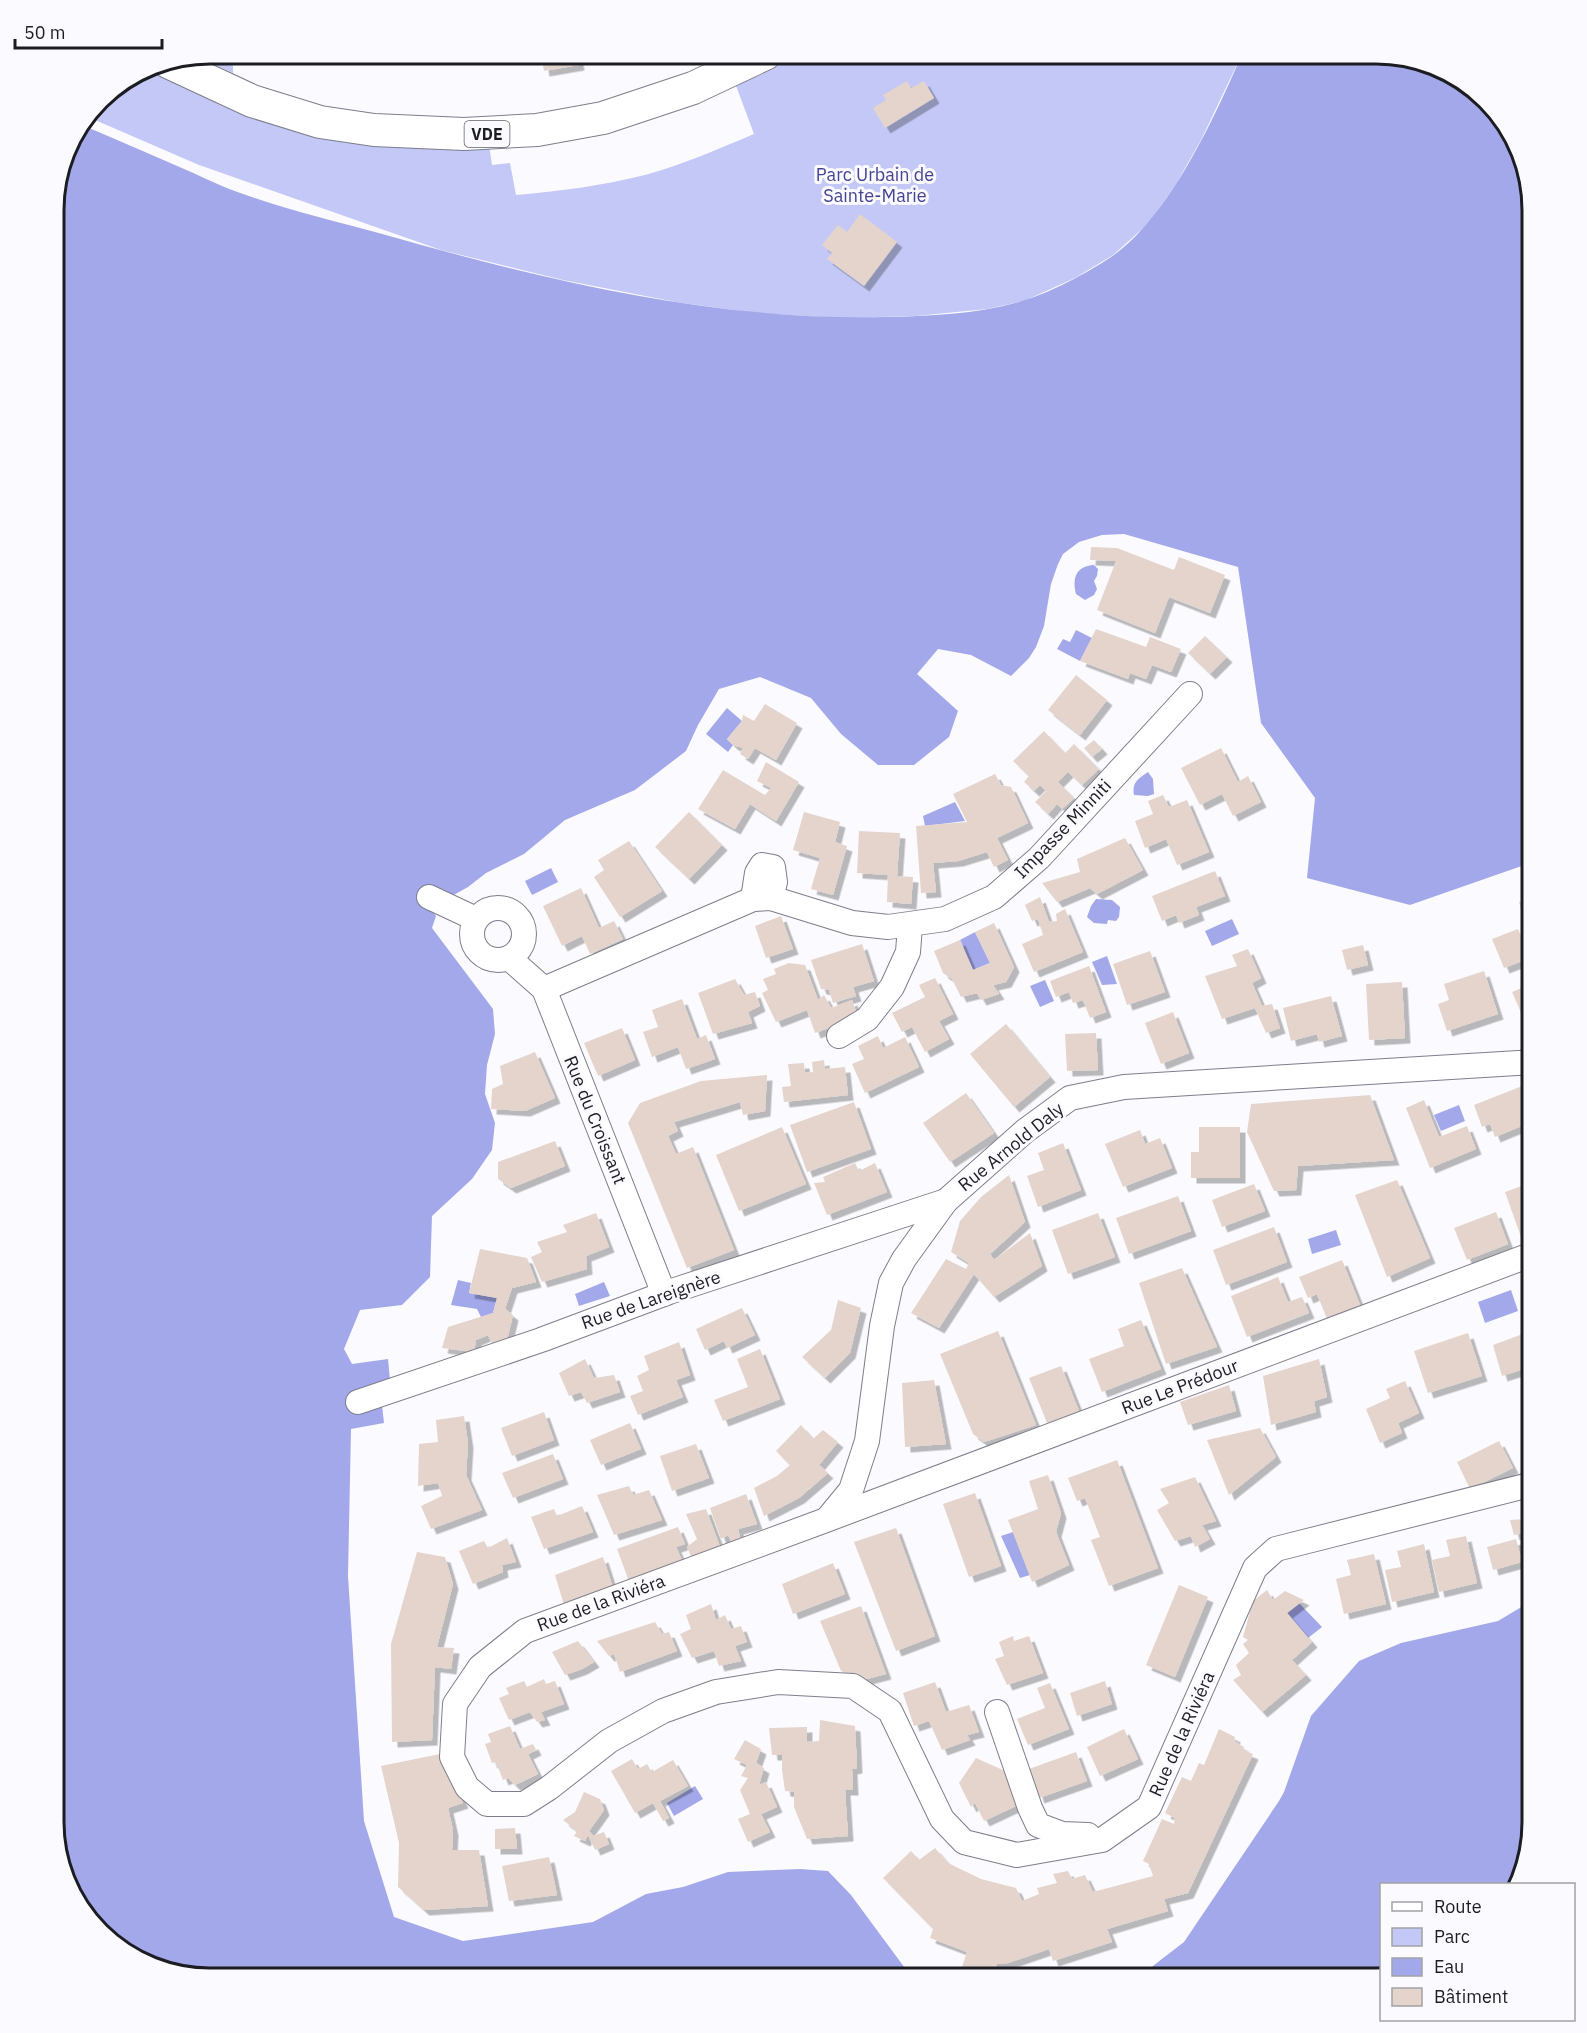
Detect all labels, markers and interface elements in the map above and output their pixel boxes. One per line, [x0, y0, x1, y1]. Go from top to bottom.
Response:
scale bar [15, 12, 162, 50]
text: 50 m [24, 21, 66, 44]
road number: VDE [464, 121, 510, 147]
park label: Parc Urbain de Sainte-Marie [816, 163, 934, 207]
street label: Impasse Minniti [1009, 774, 1116, 883]
street label: Rue du Croissant [559, 1052, 632, 1187]
street label: Rue Arnold Daly [953, 1097, 1068, 1196]
street label: Rue de Lareignère [578, 1265, 724, 1334]
street label: Rue Le Prédour [1118, 1354, 1242, 1419]
street label: Rue de la Riviéra [534, 1569, 668, 1636]
street label: Rue de la Riviéra [1144, 1667, 1220, 1800]
legend [1380, 1883, 1575, 2021]
text: Route [1434, 1895, 1482, 1918]
text: Parc [1434, 1925, 1470, 1948]
text: Eau [1434, 1955, 1464, 1978]
text: Bâtiment [1434, 1985, 1508, 2008]

